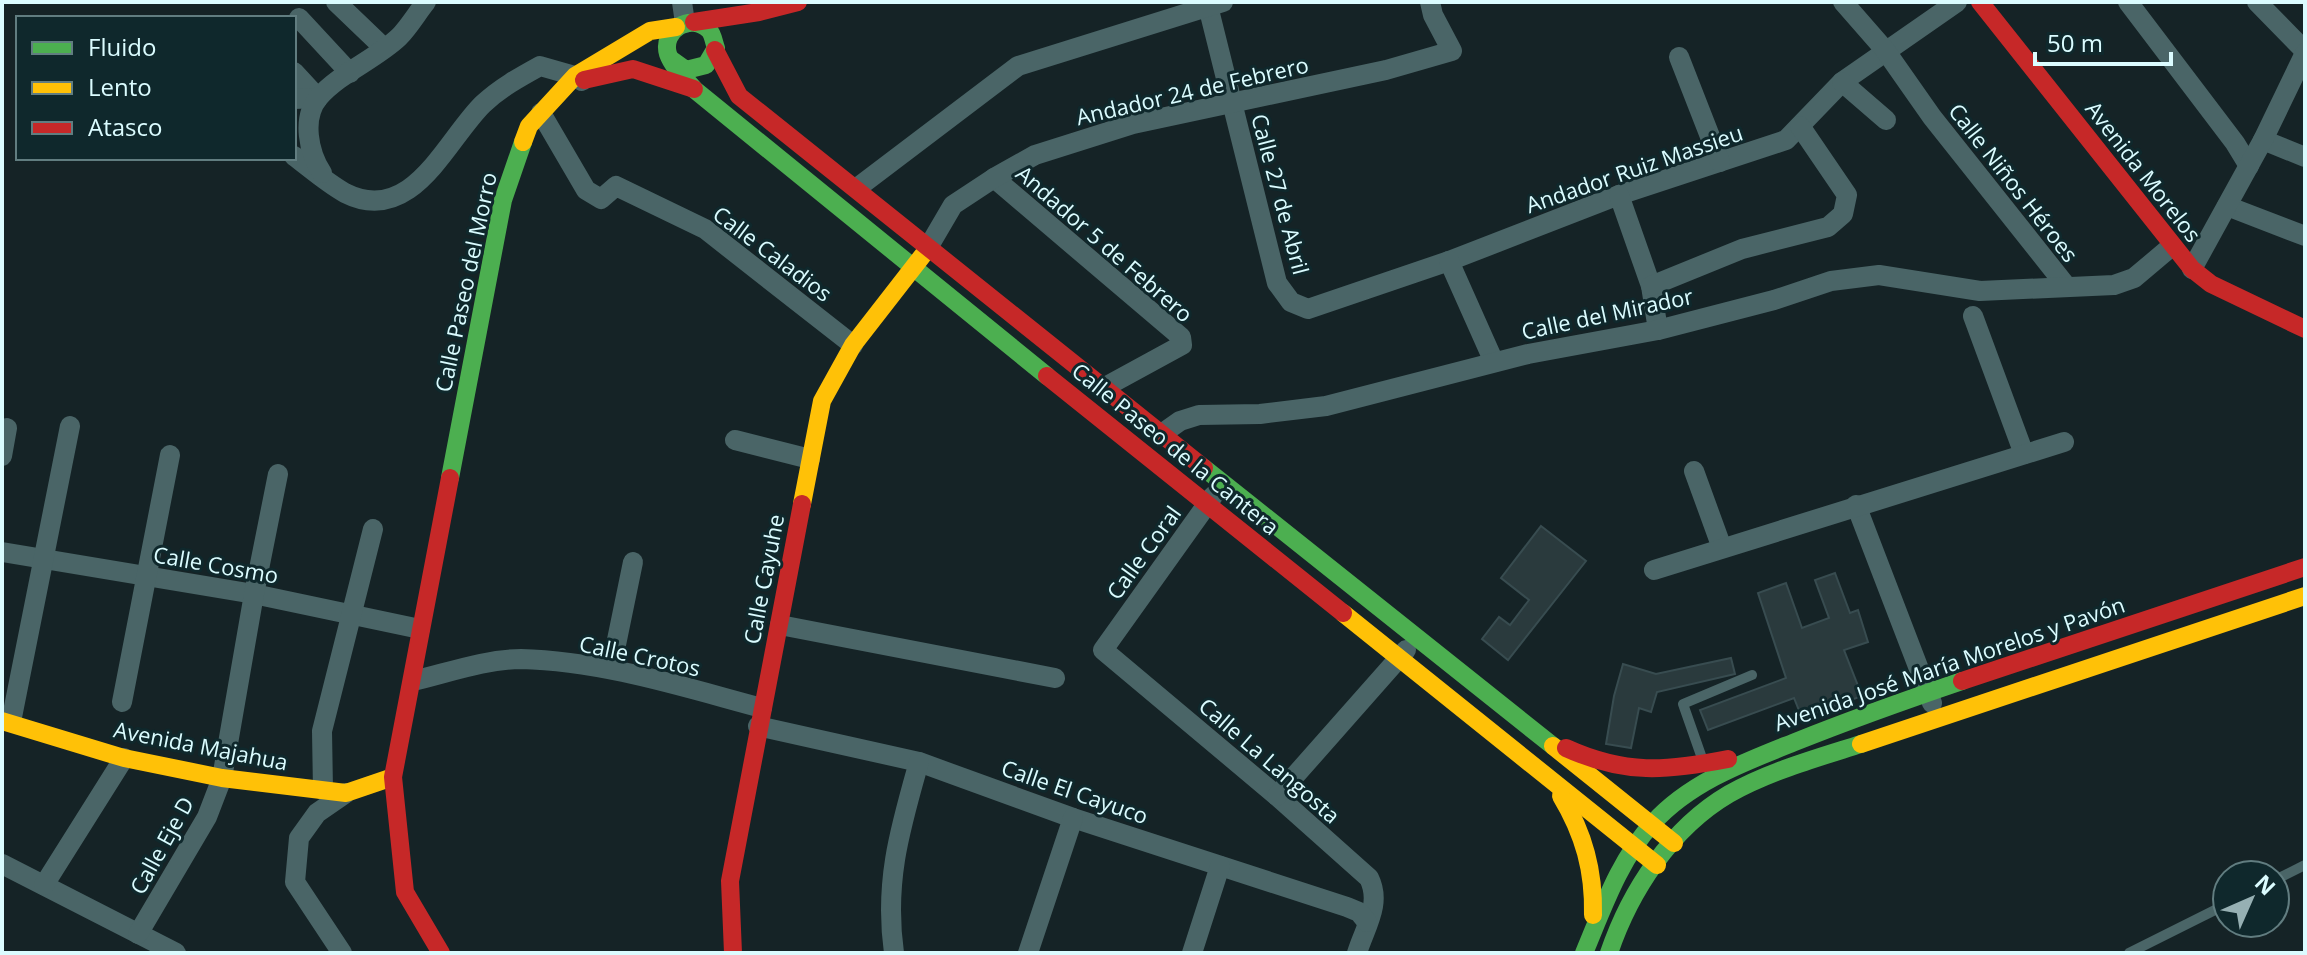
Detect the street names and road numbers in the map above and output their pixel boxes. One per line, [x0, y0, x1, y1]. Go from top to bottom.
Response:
street label: Andador 24 de Febrero [1073, 49, 1311, 131]
street label: Avenida Morelos [2079, 94, 2209, 248]
street label: Calle Niños Héroes [1942, 96, 2086, 268]
street label: Calle 27 de Abril [1245, 110, 1317, 278]
street label: Andador Ruiz Massieu [1522, 117, 1746, 219]
street label: Andador 5 de Febrero [1010, 158, 1200, 328]
street label: Calle Paseo del Morro [427, 169, 503, 395]
street label: Calle Caladios [707, 198, 839, 308]
street label: Calle del Mirador [1518, 280, 1696, 346]
street label: Calle Paseo de la Cantera [1066, 355, 1286, 541]
street label: Calle Coral [1099, 499, 1187, 605]
street label: Calle Cayuhe [736, 511, 790, 647]
street label: Calle Cosmo [151, 538, 281, 590]
street label: Avenida José María Morelos y Pavón [1770, 589, 2128, 737]
street label: Calle Crotos [577, 628, 703, 682]
street label: Calle La Langosta [1193, 690, 1347, 830]
street label: Avenida Majahua [111, 713, 291, 777]
street label: Calle El Cayuco [998, 752, 1152, 830]
street label: Calle Eje D [122, 791, 200, 899]

